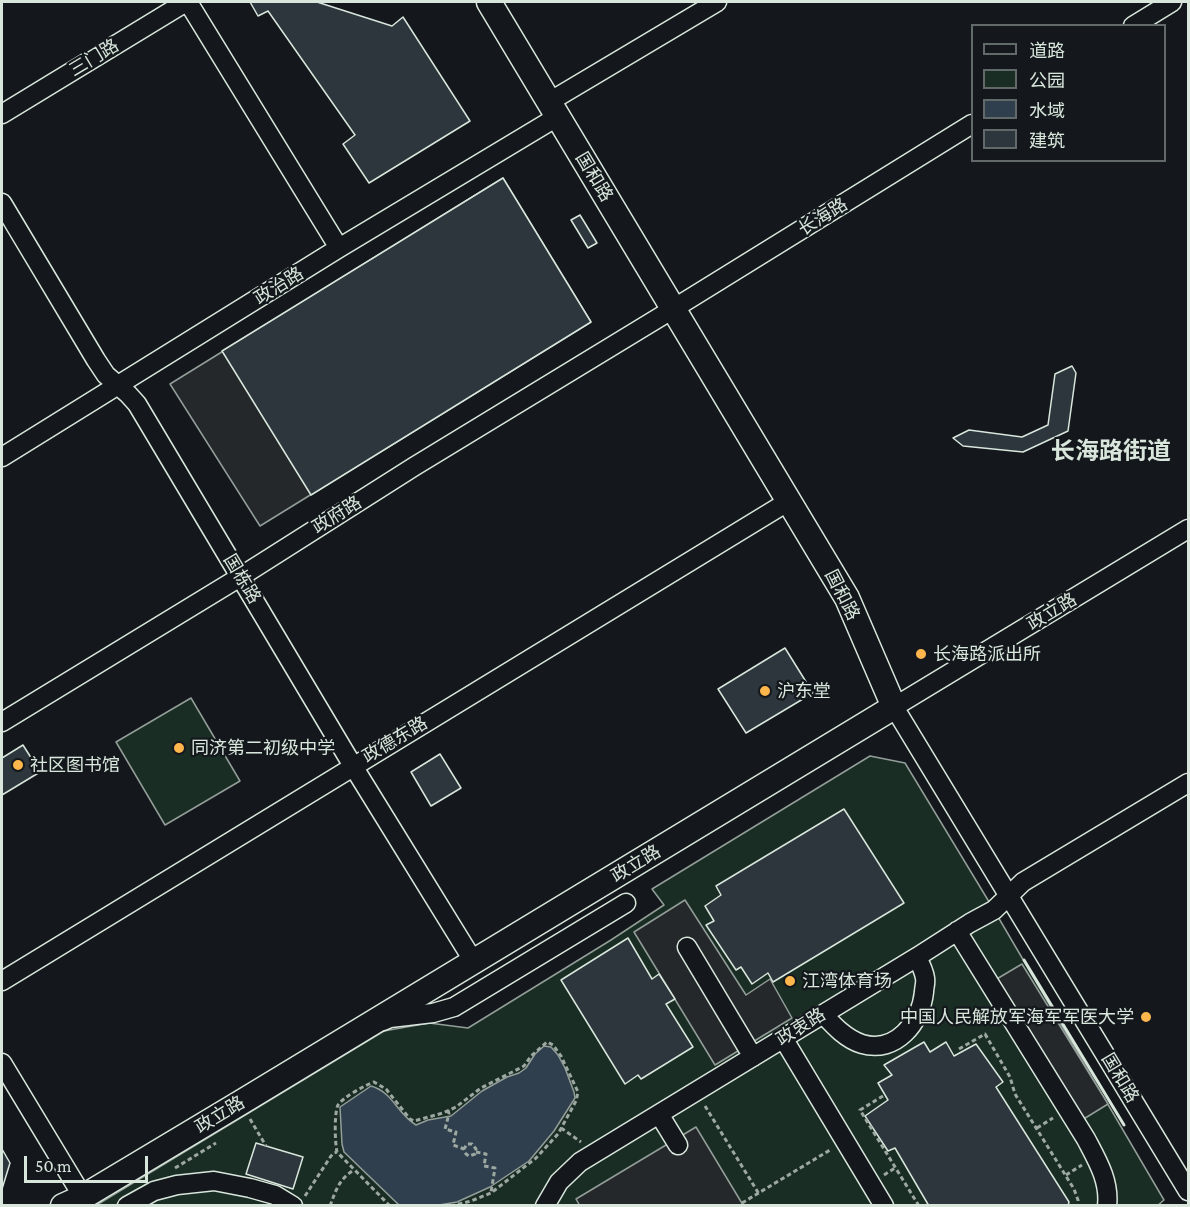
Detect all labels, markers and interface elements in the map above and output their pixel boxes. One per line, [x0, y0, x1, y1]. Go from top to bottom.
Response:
legend [971, 24, 1166, 162]
street label: 三门路 [65, 35, 123, 81]
text: 道路 [1029, 41, 1065, 61]
text: 公园 [1029, 71, 1065, 91]
text: 水域 [1029, 101, 1065, 121]
text: 建筑 [1029, 131, 1065, 151]
street label: 国和路 [571, 148, 617, 206]
street label: 长海路 [794, 194, 852, 240]
street label: 政治路 [250, 263, 308, 309]
district label: 长海路街道 [1051, 438, 1171, 466]
street label: 政府路 [308, 492, 366, 538]
street label: 国栋路 [219, 550, 265, 608]
street label: 国和路 [820, 566, 864, 624]
street label: 政立路 [1023, 589, 1081, 635]
place label: 长海路派出所 [933, 643, 1041, 665]
marker: 长海路派出所 [914, 647, 928, 661]
place label: 沪东堂 [777, 680, 831, 702]
marker: 沪东堂 [758, 684, 772, 698]
street label: 政德东路 [359, 712, 431, 768]
place label: 同济第二初级中学 [191, 737, 335, 759]
marker: 同济第二初级中学 [172, 741, 186, 755]
place label: 社区图书馆 [30, 754, 120, 776]
marker: 社区图书馆 [11, 758, 25, 772]
street label: 政立路 [607, 841, 665, 887]
place label: 江湾体育场 [802, 970, 892, 992]
marker: 江湾体育场 [783, 974, 797, 988]
street label: 政衷路 [772, 1004, 830, 1050]
place label: 中国人民解放军海军军医大学 [900, 1006, 1134, 1028]
marker: 中国人民解放军海军军医大学 [1139, 1010, 1153, 1024]
street label: 国和路 [1097, 1049, 1143, 1107]
street label: 政立路 [191, 1092, 249, 1138]
scale bar [27, 1144, 152, 1182]
text: 50 m [35, 1156, 72, 1176]

